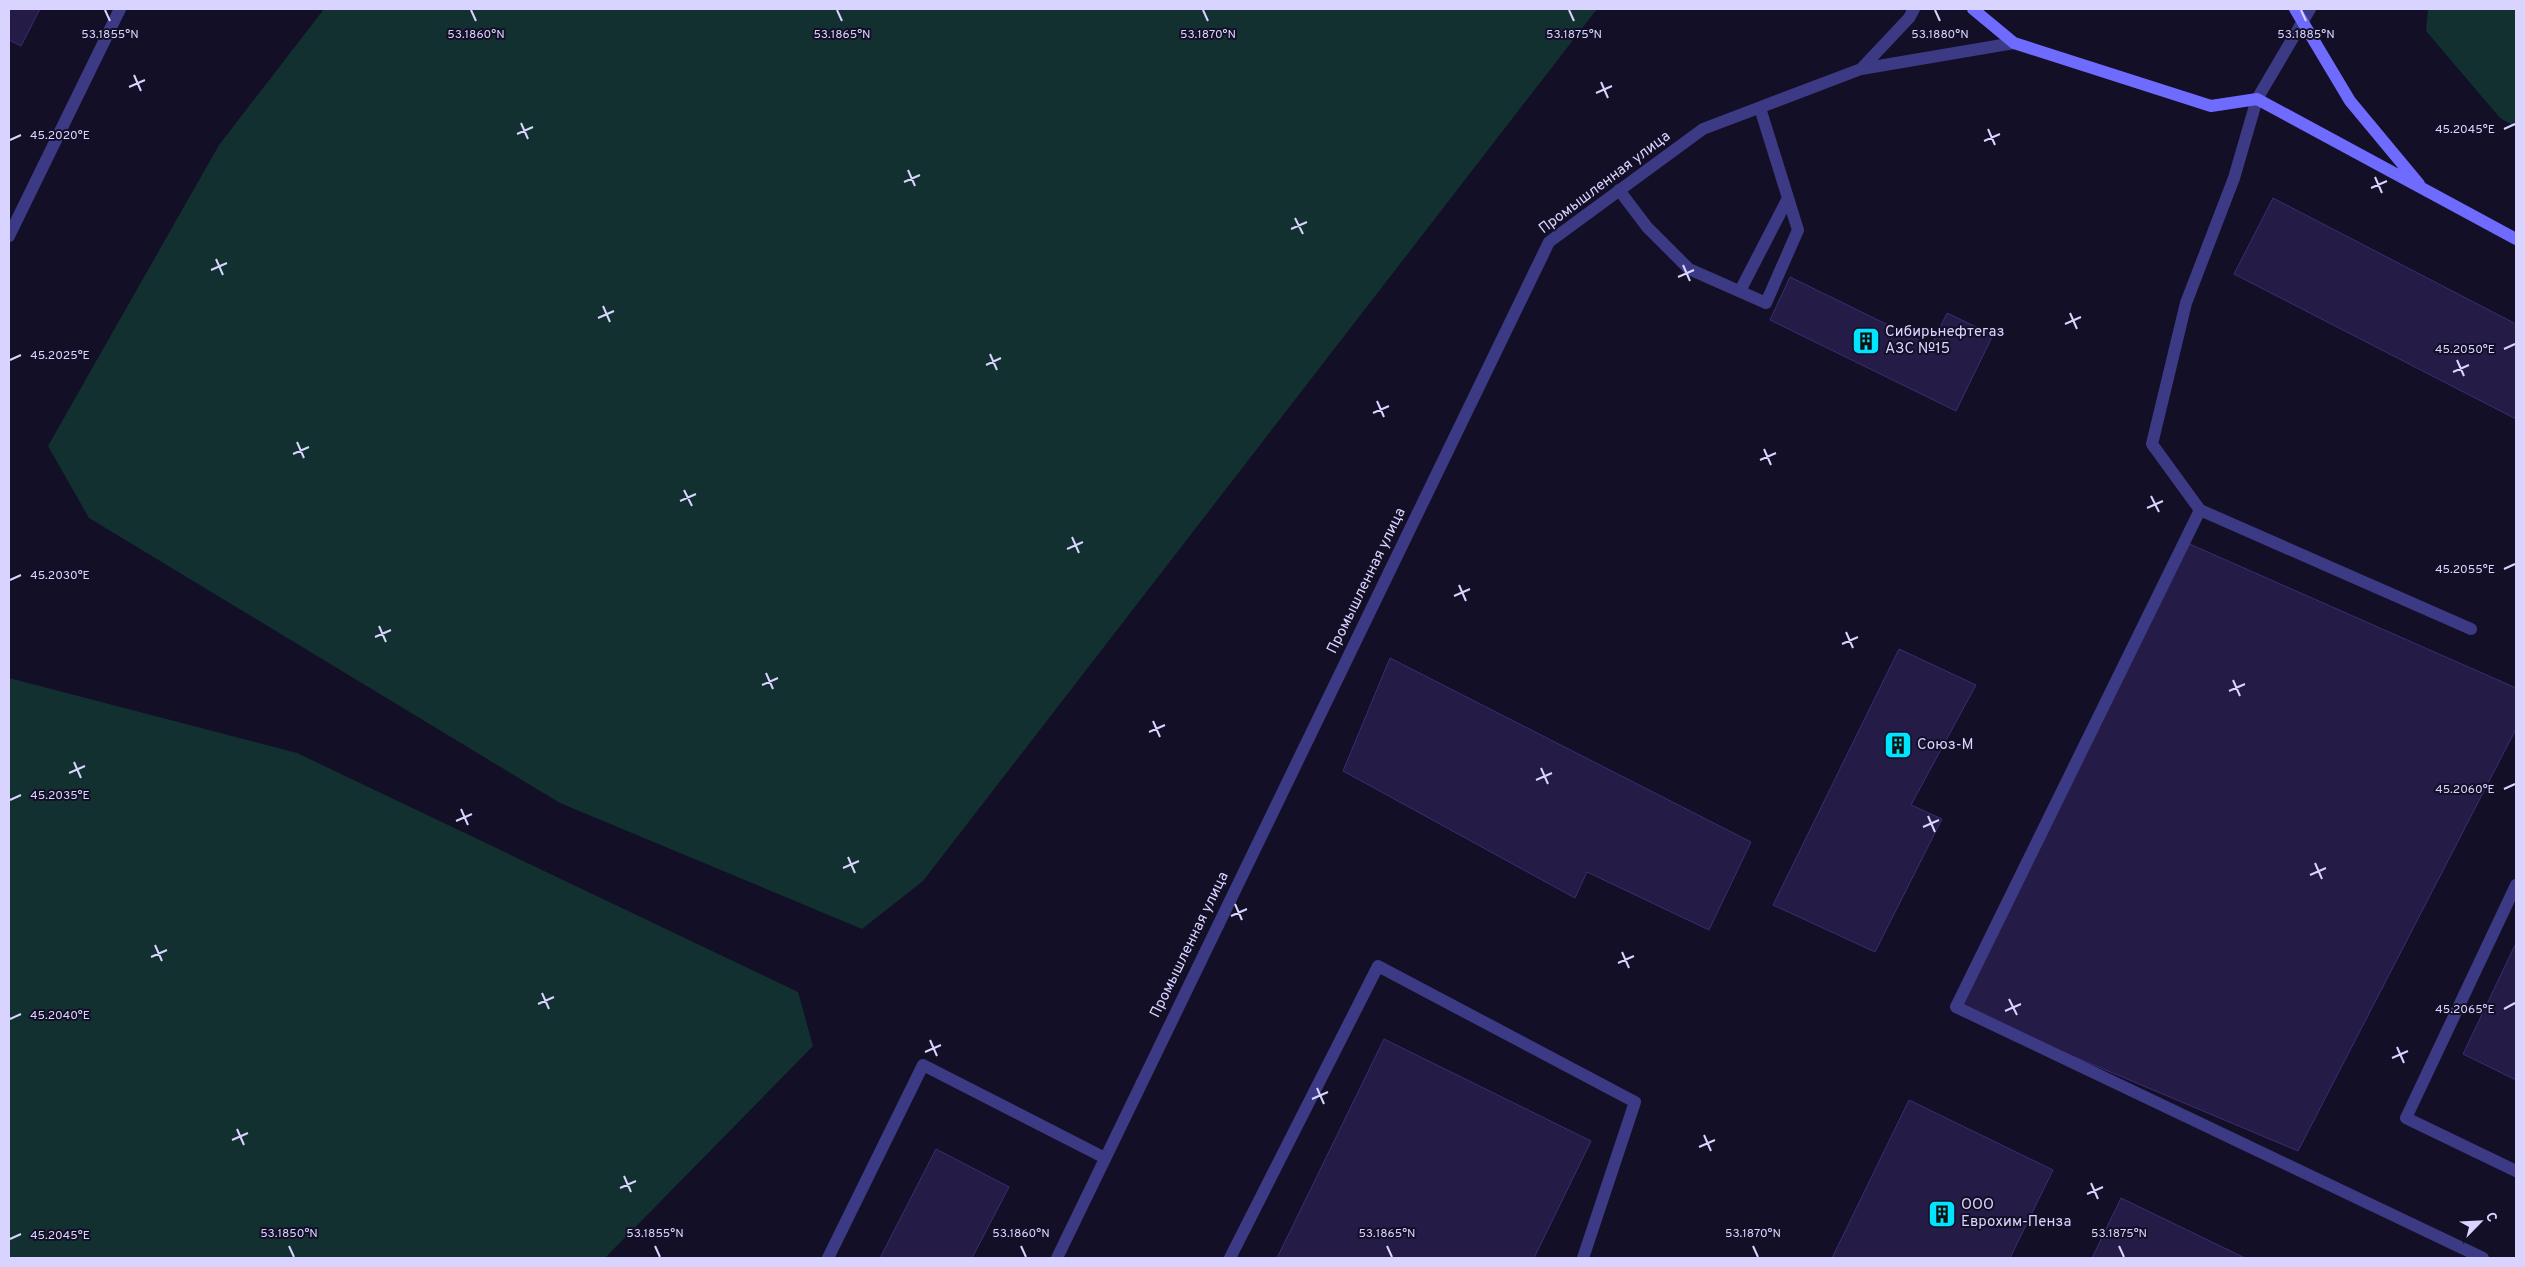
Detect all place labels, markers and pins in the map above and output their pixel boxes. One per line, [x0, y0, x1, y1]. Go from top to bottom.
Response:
place label: Сибирьнефтегаз АЗС №15 [1885, 323, 2004, 359]
building icon: Сибирьнефтегаз АЗС №15 [1851, 326, 1881, 356]
building icon: Союз-М [1883, 730, 1913, 760]
place label: Союз-М [1917, 736, 1974, 755]
place label: ООО Еврохим-Пенза [1961, 1196, 2071, 1232]
building icon: ООО Еврохим-Пенза [1927, 1199, 1957, 1229]

